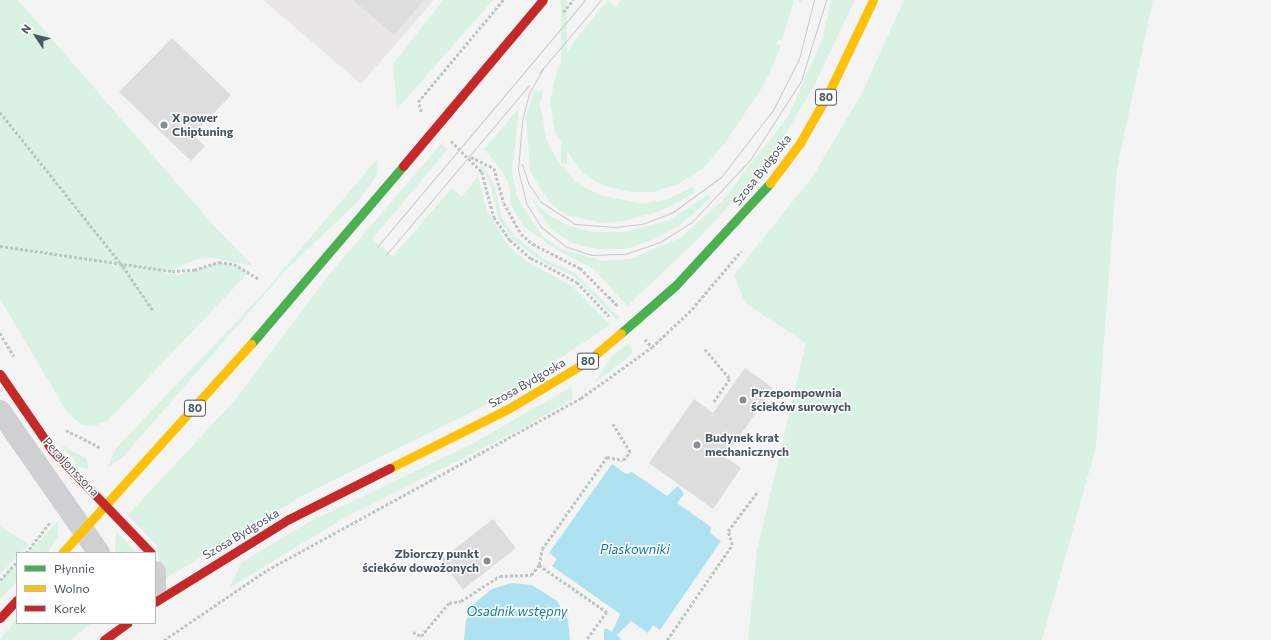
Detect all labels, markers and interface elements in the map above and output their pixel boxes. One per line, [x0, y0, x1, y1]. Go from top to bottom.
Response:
north arrow [16, 16, 56, 56]
text: N [18, 22, 33, 36]
road number: 80 [814, 88, 838, 106]
place label: X power Chiptuning [172, 111, 233, 139]
marker: X power Chiptuning [159, 120, 169, 130]
street label: Szosa Bydgoska [730, 132, 794, 208]
road number: 80 [576, 352, 600, 370]
street label: Szosa Bydgoska [486, 355, 568, 411]
place label: Przepompownia ścieków surowych [751, 386, 851, 414]
marker: Przepompownia ścieków surowych [738, 395, 748, 405]
road number: 80 [183, 399, 207, 417]
place label: Budynek krat mechanicznych [705, 431, 789, 459]
street label: Pera Jonssona [40, 434, 102, 500]
marker: Budynek krat mechanicznych [692, 440, 702, 450]
street label: Szosa Bydgoska [200, 506, 282, 562]
water label: Piaskowniki [600, 541, 670, 557]
place label: Zbiorczy punkt ścieków dowożonych [362, 547, 479, 575]
legend [16, 552, 156, 624]
marker: Zbiorczy punkt ścieków dowożonych [482, 556, 492, 566]
text: Płynnie [54, 561, 95, 575]
text: Wolno [54, 581, 90, 595]
text: Korek [54, 601, 86, 615]
water label: Osadnik wstępny [466, 603, 568, 619]

